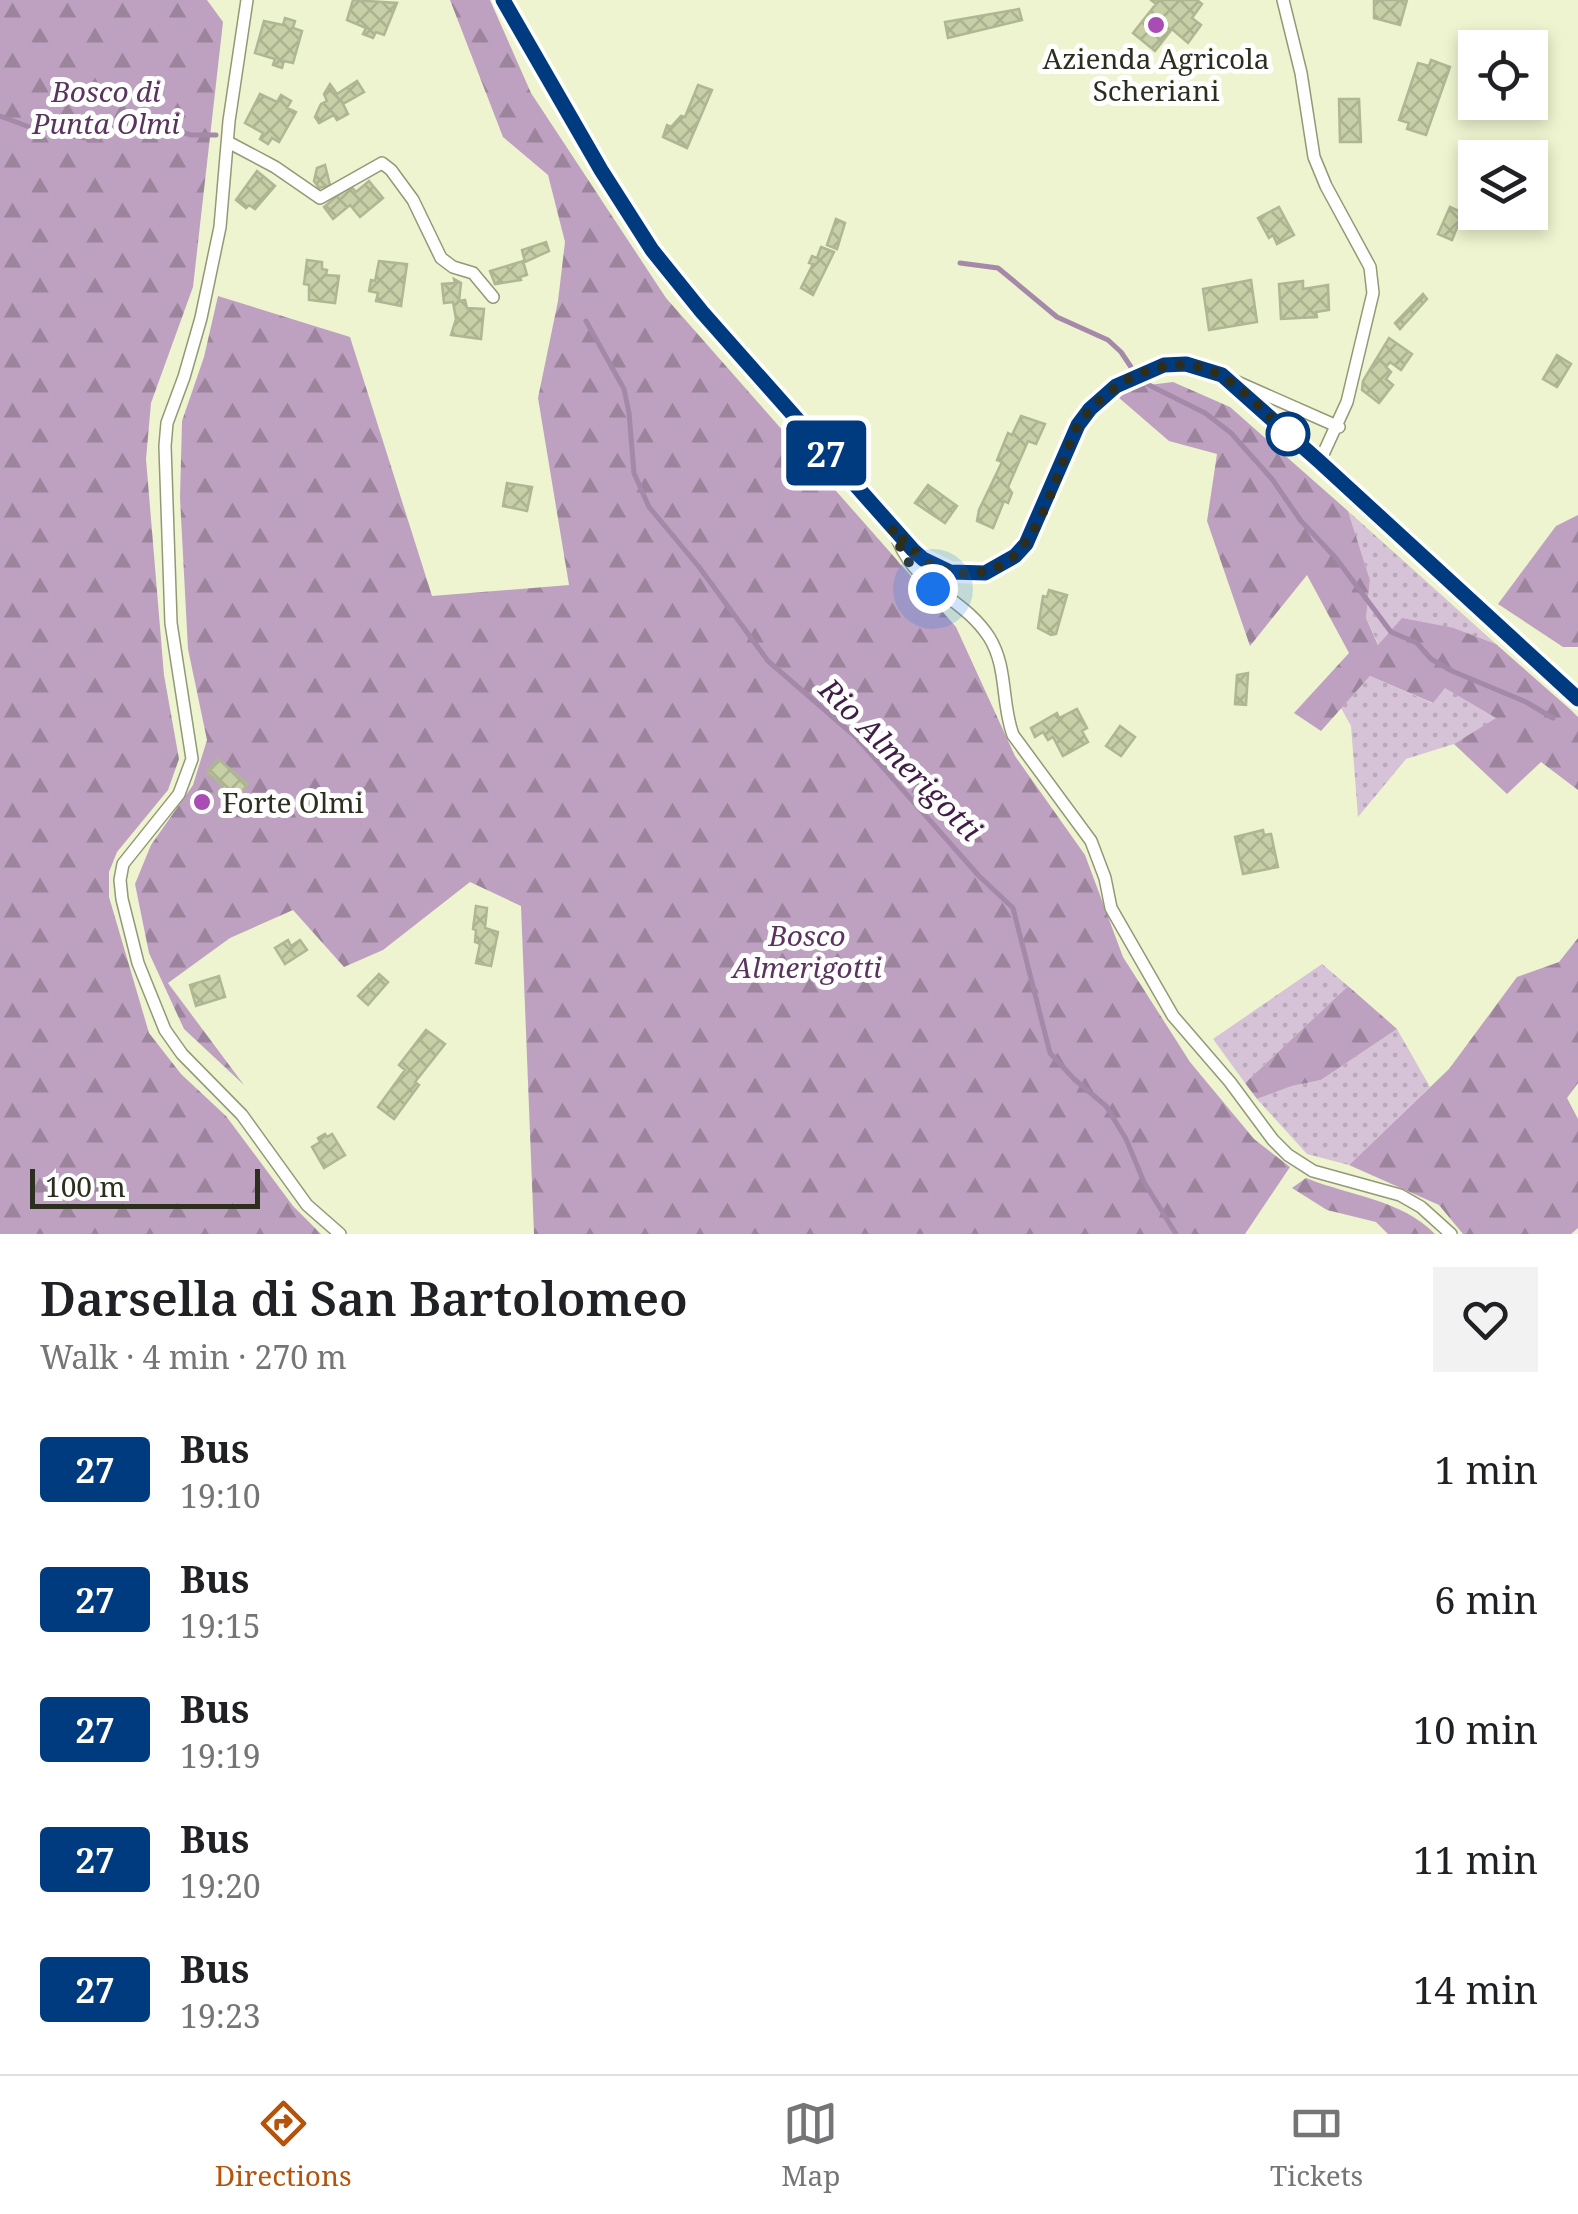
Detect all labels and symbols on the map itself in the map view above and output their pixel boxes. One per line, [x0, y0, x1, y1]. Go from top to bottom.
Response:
marker: Azienda Agricola Scheriani [1145, 14, 1167, 36]
place label: Azienda Agricola Scheriani [1042, 39, 1270, 109]
park label: Bosco di Punta Olmi [31, 72, 180, 142]
unlabelled marker [1267, 413, 1309, 455]
line badge: 27 [781, 420, 871, 486]
your location [908, 564, 958, 614]
water label: Rio Almerigotti [810, 668, 991, 849]
place label: Forte Olmi [222, 783, 364, 821]
marker: Forte Olmi [191, 791, 213, 813]
park label: Bosco Almerigotti [730, 916, 882, 986]
scale bar [30, 1164, 260, 1208]

